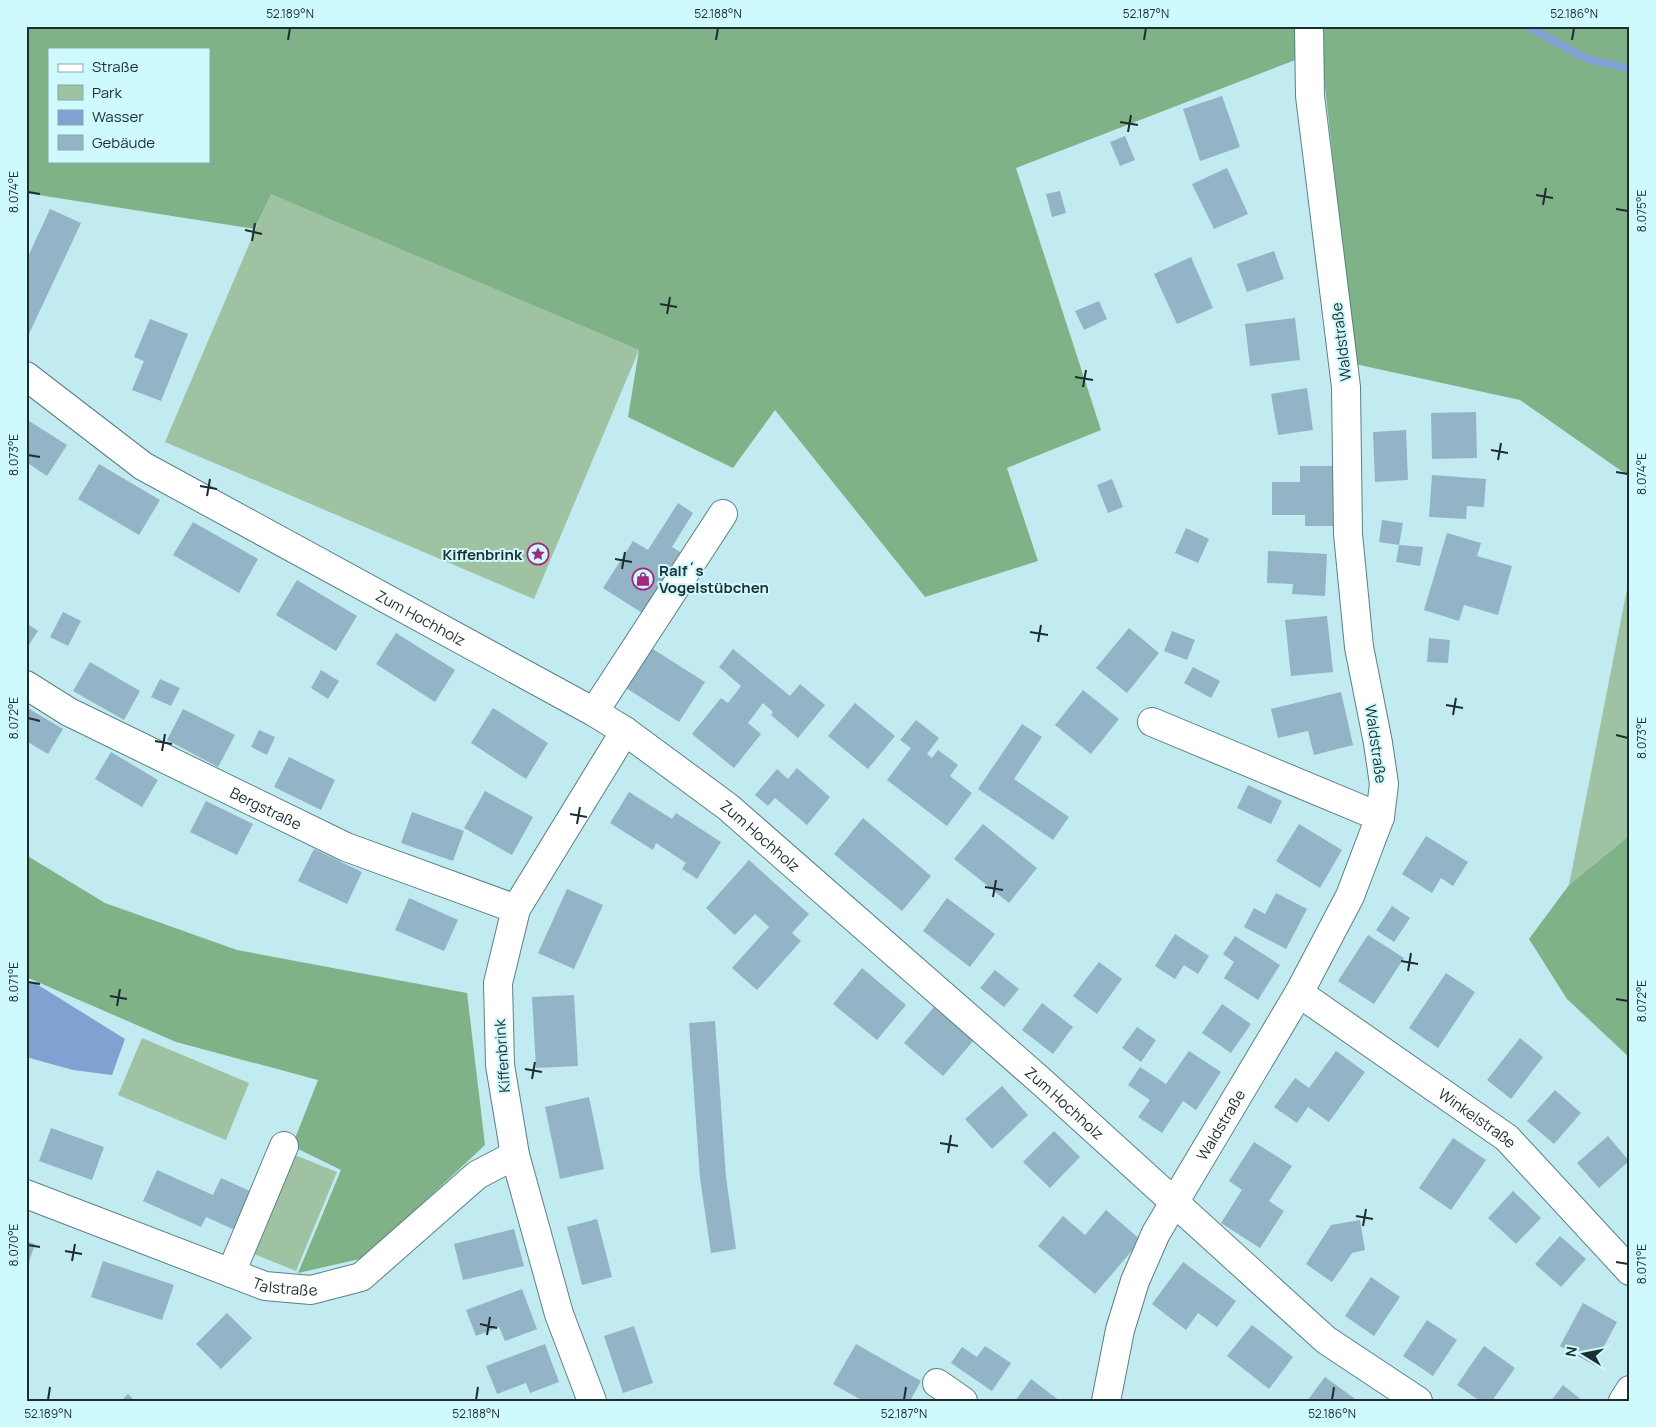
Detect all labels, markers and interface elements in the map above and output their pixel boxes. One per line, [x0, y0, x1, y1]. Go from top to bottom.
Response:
text: 52.189°N [266, 5, 314, 22]
text: 52.188°N [694, 5, 742, 22]
text: 52.187°N [1123, 5, 1169, 22]
text: 52.186°N [1550, 5, 1598, 22]
legend [48, 48, 210, 162]
text: Straße [92, 56, 139, 77]
text: Park [92, 82, 122, 103]
text: Wasser [92, 106, 144, 127]
text: Gebäude [92, 132, 155, 153]
text: 8.074°E [5, 171, 22, 213]
text: 8.075°E [1633, 190, 1650, 232]
street label: Waldstraße [1326, 301, 1356, 383]
text: 8.073°E [5, 434, 22, 476]
text: 8.074°E [1633, 453, 1650, 495]
place icon: Kiffenbrink [526, 542, 550, 566]
place label: Kiffenbrink [443, 544, 523, 565]
place label: Ralf´s Vogelstübchen [659, 560, 769, 598]
shop icon: Ralf´s Vogelstübchen [631, 567, 655, 591]
street label: Zum Hochholz [372, 584, 470, 651]
text: 8.072°E [5, 697, 22, 739]
street label: Waldstraße [1360, 703, 1392, 785]
text: 8.073°E [1633, 717, 1650, 759]
street label: Bergstraße [227, 782, 306, 834]
street label: Zum Hochholz [717, 795, 805, 876]
text: 8.071°E [5, 962, 22, 1002]
text: 8.072°E [1633, 980, 1650, 1022]
street label: Kiffenbrink [489, 1018, 515, 1093]
street label: Zum Hochholz [1021, 1062, 1109, 1144]
street label: Winkelstraße [1435, 1083, 1522, 1153]
street label: Waldstraße [1191, 1085, 1250, 1164]
text: 8.070°E [5, 1223, 22, 1266]
text: 8.071°E [1633, 1244, 1650, 1284]
street label: Talstraße [250, 1272, 320, 1301]
north arrow [1558, 1330, 1608, 1380]
text: N [1560, 1345, 1581, 1358]
text: 52.189°N [24, 1405, 72, 1422]
text: 52.188°N [452, 1405, 500, 1422]
text: 52.187°N [881, 1405, 927, 1422]
text: 52.186°N [1308, 1405, 1356, 1422]

